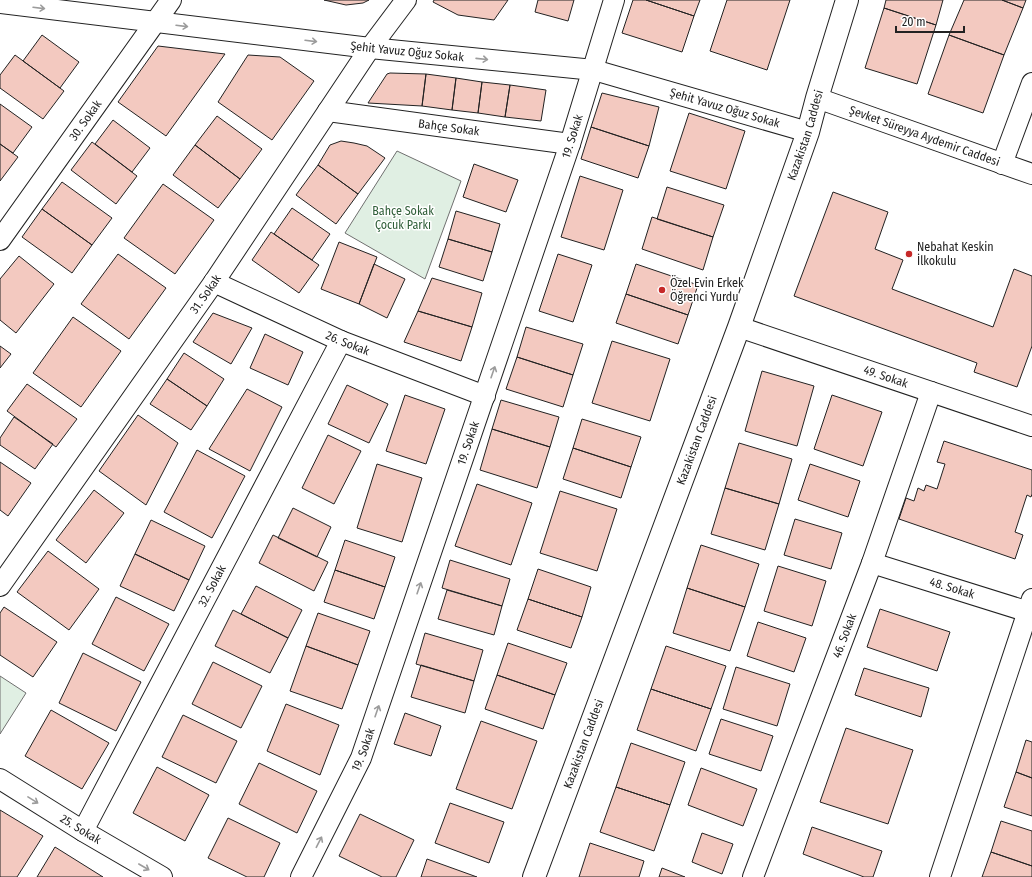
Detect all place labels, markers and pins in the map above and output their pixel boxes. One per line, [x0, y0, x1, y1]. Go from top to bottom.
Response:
place label: Nebahat Keskin İlkokulu [917, 240, 994, 268]
marker: Nebahat Keskin İlkokulu [904, 249, 914, 259]
place label: Özel Evin Erkek Öğrenci Yurdu [670, 274, 744, 304]
marker: Özel Evin Erkek Öğrenci Yurdu [657, 285, 667, 295]

